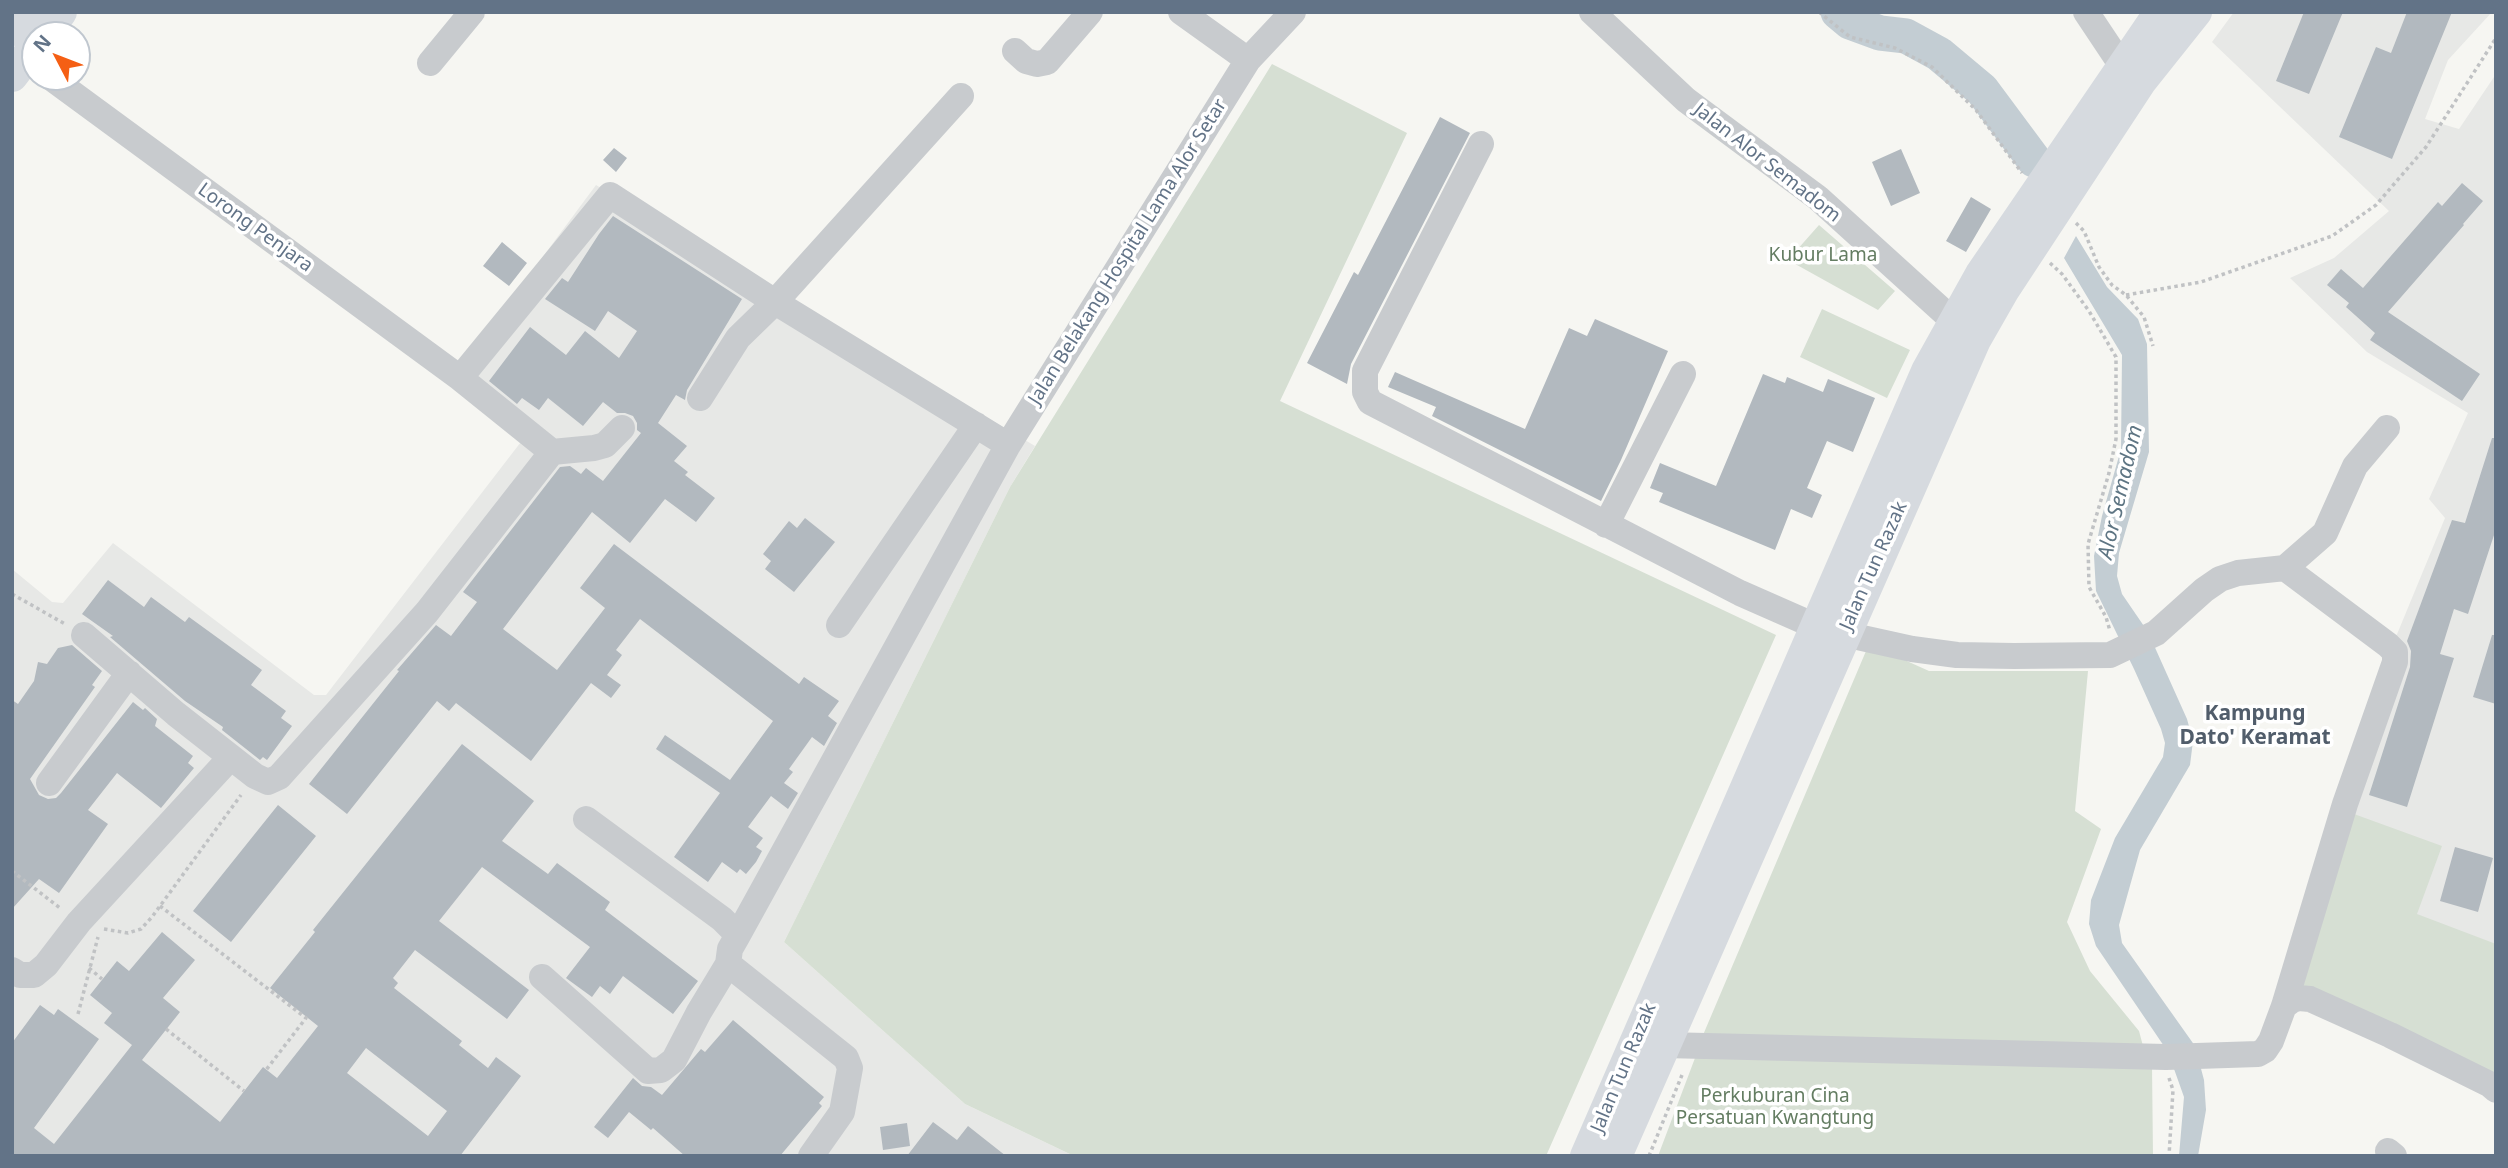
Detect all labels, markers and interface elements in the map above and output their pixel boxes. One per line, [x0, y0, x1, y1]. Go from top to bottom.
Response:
north arrow [21, 21, 91, 91]
text: N [27, 29, 57, 58]
street label: Jalan Belakang Hospital Lama Alor Setar [1024, 95, 1232, 409]
street label: Jalan Alor Semadom [1689, 99, 1845, 227]
street label: Lorong Penjara [193, 179, 317, 277]
park label: Kubur Lama [1769, 245, 1877, 267]
water label: Alor Semadom [2093, 423, 2149, 561]
street label: Jalan Tun Razak [1835, 498, 1913, 634]
district label: Kampung Dato' Keramat [2179, 701, 2331, 751]
street label: Jalan Tun Razak [1586, 1000, 1662, 1136]
park label: Perkuburan Cina Persatuan Kwangtung [1676, 1086, 1874, 1130]

